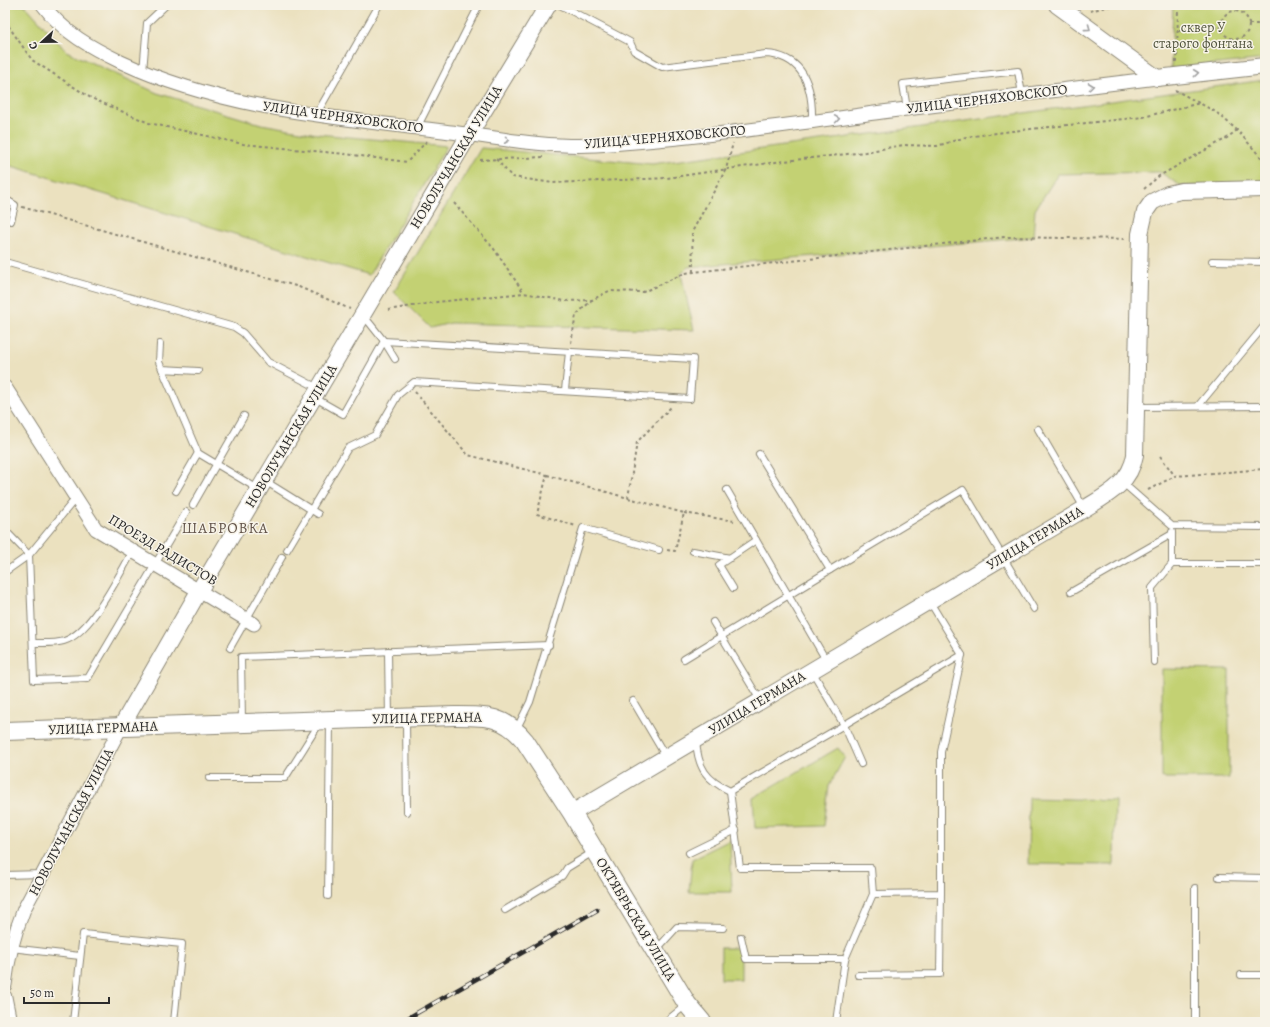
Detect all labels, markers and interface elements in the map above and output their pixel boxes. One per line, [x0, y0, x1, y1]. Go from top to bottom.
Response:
park label: сквер У старого фонтана [1153, 18, 1253, 53]
north arrow [22, 22, 62, 62]
one-way arrow [1084, 23, 1091, 30]
text: С [25, 39, 41, 52]
one-way arrow [1193, 69, 1199, 78]
street label: УЛИЦА ЧЕРНЯХОВСКОГО [906, 80, 1069, 118]
street label: НОВОЛУЧАНСКАЯ УЛИЦА [406, 81, 507, 232]
one-way arrow [1088, 82, 1094, 91]
street label: УЛИЦА ЧЕРНЯХОВСКОГО [262, 96, 425, 138]
one-way arrow [834, 114, 840, 123]
street label: УЛИЦА ЧЕРНЯХОВСКОГО [584, 120, 747, 154]
one-way arrow [504, 135, 510, 144]
street label: НОВОЛУЧАНСКАЯ УЛИЦА [241, 360, 342, 511]
street label: УЛИЦА ГЕРМАНА [983, 501, 1088, 574]
street label: ПРОЕЗД РАДИСТОВ [105, 510, 221, 590]
district label: ШАБРОВКА [181, 518, 269, 538]
street label: УЛИЦА ГЕРМАНА [705, 666, 810, 739]
street label: УЛИЦА ГЕРМАНА [372, 708, 483, 728]
street label: УЛИЦА ГЕРМАНА [48, 717, 159, 739]
street label: НОВОЛУЧАНСКАЯ УЛИЦА [24, 744, 118, 899]
street label: ОКТЯБРЬСКАЯ УЛИЦА [592, 854, 681, 985]
scale bar [24, 979, 109, 1005]
text: 50 m [30, 985, 54, 1001]

